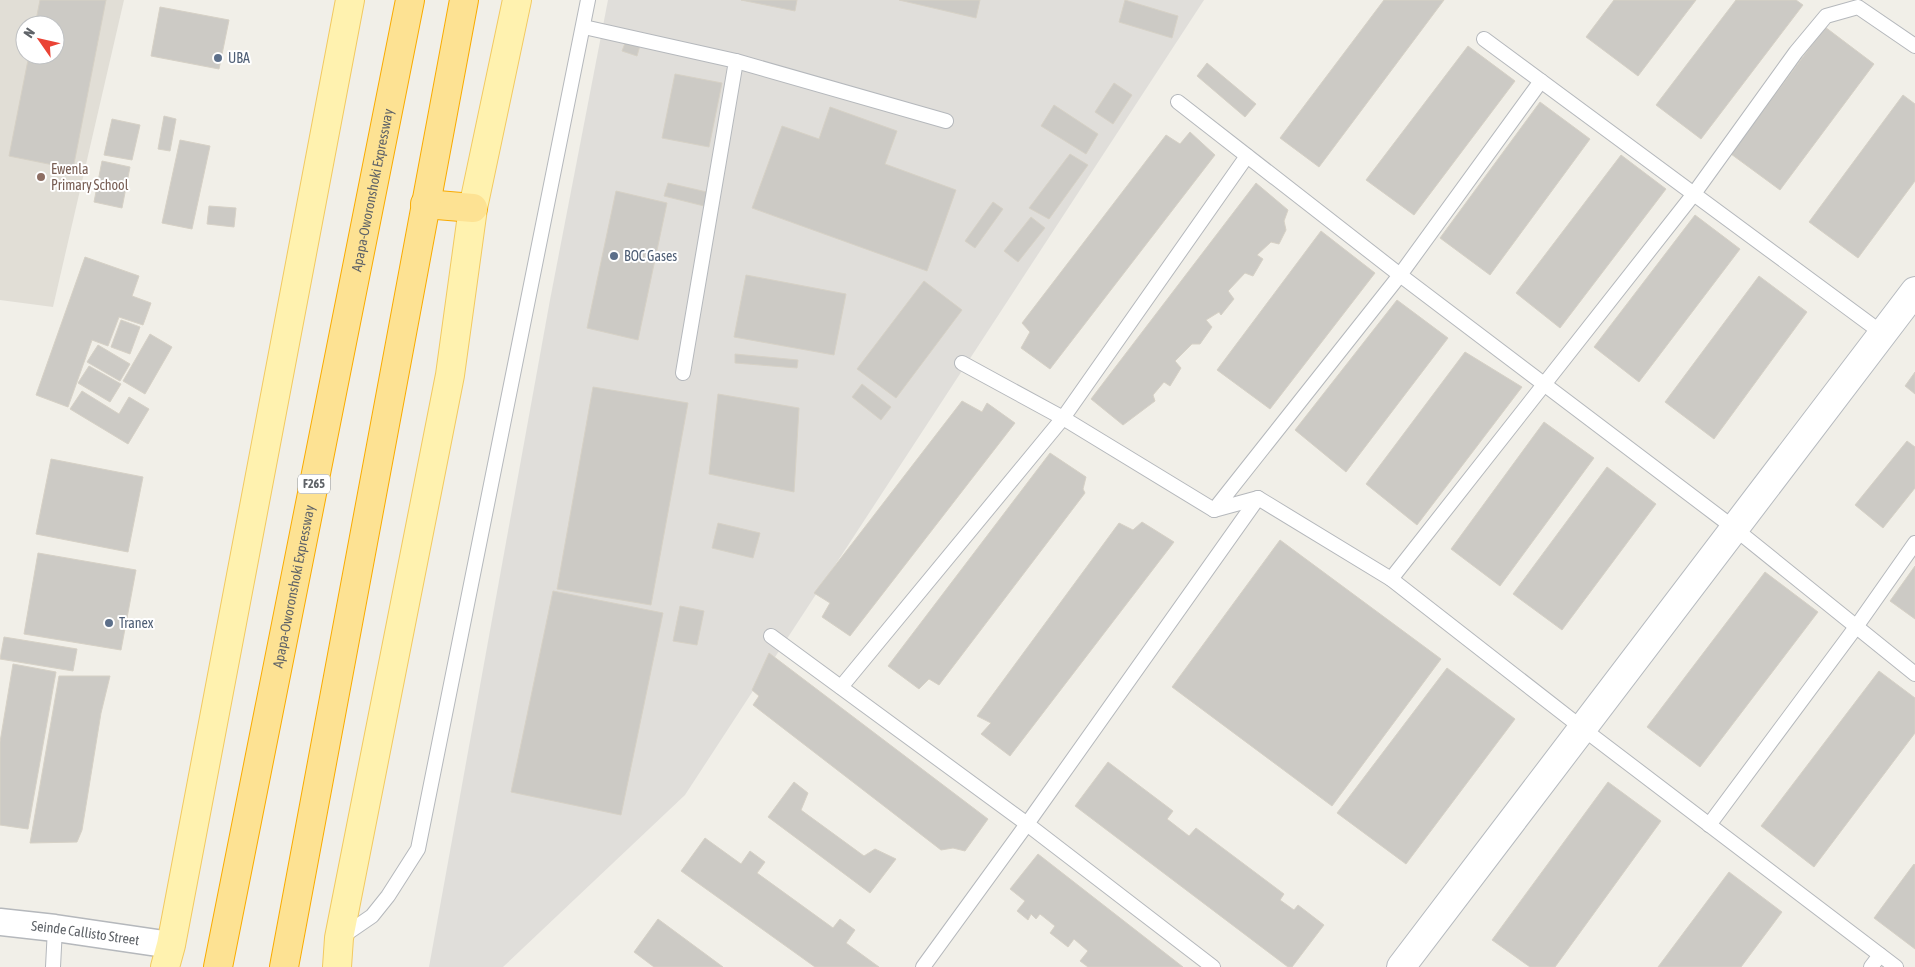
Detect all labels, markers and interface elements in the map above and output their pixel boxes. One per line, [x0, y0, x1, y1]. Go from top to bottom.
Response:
north arrow [15, 15, 65, 65]
text: N [20, 25, 38, 41]
place label: UBA [228, 50, 250, 66]
marker: UBA [212, 52, 224, 64]
street label: Apapa-Oworonshoki Expressway [348, 107, 396, 273]
place label: Ewenla Primary School [51, 161, 129, 193]
marker: Ewenla Primary School [35, 171, 47, 183]
place label: BOC Gases [624, 248, 677, 264]
marker: BOC Gases [608, 250, 620, 262]
road number: F265 [298, 474, 330, 494]
street label: Apapa-Oworonshoki Expressway [270, 503, 318, 669]
place label: Tranex [119, 615, 154, 631]
marker: Tranex [103, 617, 115, 629]
street label: Seinde Callisto Street [31, 917, 140, 948]

